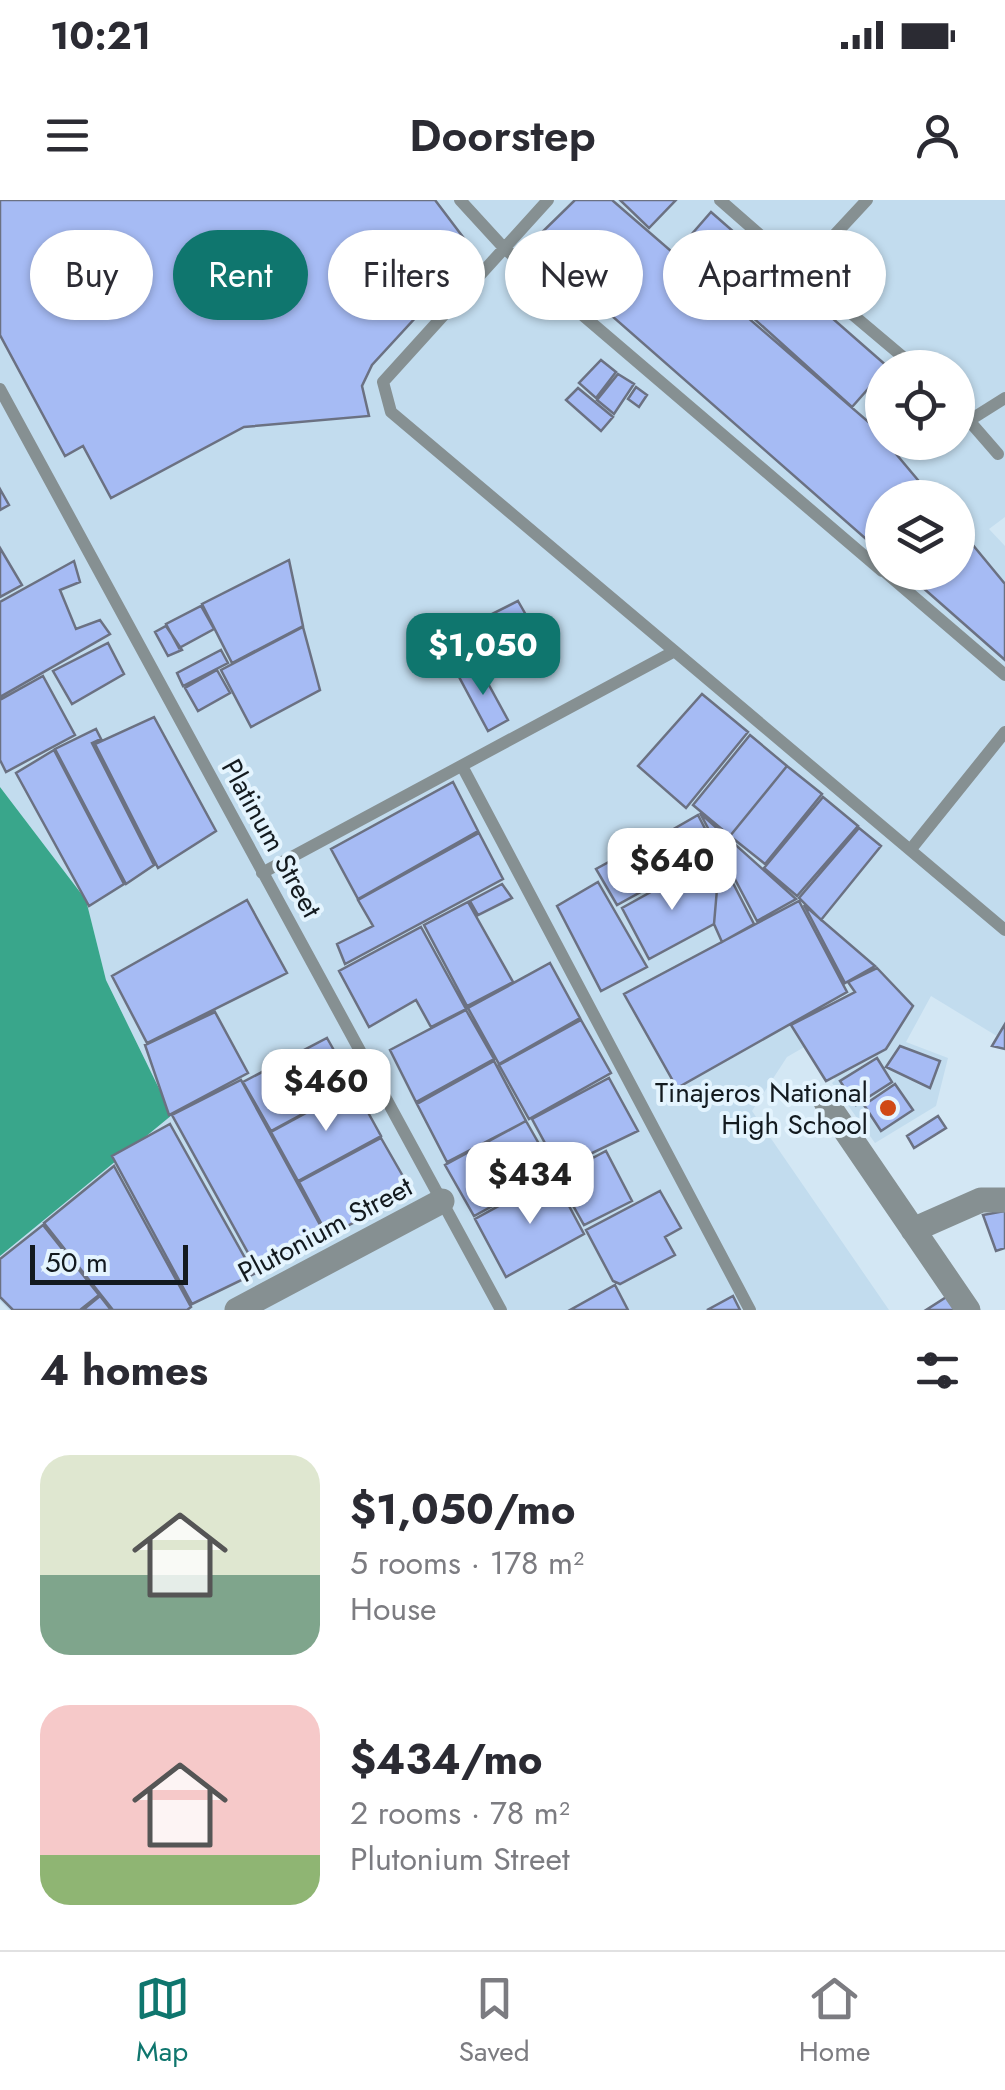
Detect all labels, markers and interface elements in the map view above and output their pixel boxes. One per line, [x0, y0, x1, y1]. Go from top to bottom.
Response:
text: 10:21 [50, 8, 151, 63]
text: Doorstep [409, 103, 596, 168]
icon: menu [40, 108, 95, 163]
icon: person [910, 108, 965, 163]
chip: Buy [30, 230, 153, 320]
chip: Rent [173, 230, 308, 320]
chip: Filters [328, 230, 485, 320]
chip: New [505, 230, 643, 320]
chip: Apartment [663, 230, 886, 320]
map controls [865, 350, 975, 590]
button: locate [865, 350, 975, 460]
button: layers [865, 480, 975, 590]
pin: $1,050 [402, 613, 564, 698]
text: $1,050 [428, 622, 538, 668]
street label: Platinum Street [211, 751, 332, 925]
pin: $640 [613, 828, 731, 913]
text: $640 [630, 837, 714, 883]
pin: $460 [267, 1049, 385, 1134]
text: $460 [284, 1058, 368, 1104]
place label: Tinajeros National High School [655, 1072, 868, 1145]
marker: Tinajeros National High School [877, 1097, 899, 1119]
pin: $434 [471, 1142, 589, 1227]
text: $434 [488, 1151, 572, 1197]
street label: Plutonium Street [231, 1166, 420, 1293]
scale bar [30, 1240, 188, 1284]
text: 50 m [45, 1242, 108, 1283]
text: 4 homes [40, 1340, 208, 1401]
icon: filters [910, 1343, 965, 1398]
text: $1,050/mo [350, 1479, 576, 1540]
icon: home [120, 1495, 240, 1615]
text: 5 rooms · 178 m² [350, 1540, 584, 1586]
text: House [350, 1586, 437, 1632]
text: $434/mo [350, 1729, 543, 1790]
icon: home [120, 1745, 240, 1865]
text: 2 rooms · 78 m² [350, 1790, 570, 1836]
text: Plutonium Street [350, 1836, 570, 1882]
tab: Map [135, 1971, 190, 2072]
tab: Saved [459, 1971, 530, 2072]
tab: Home [799, 1971, 870, 2072]

